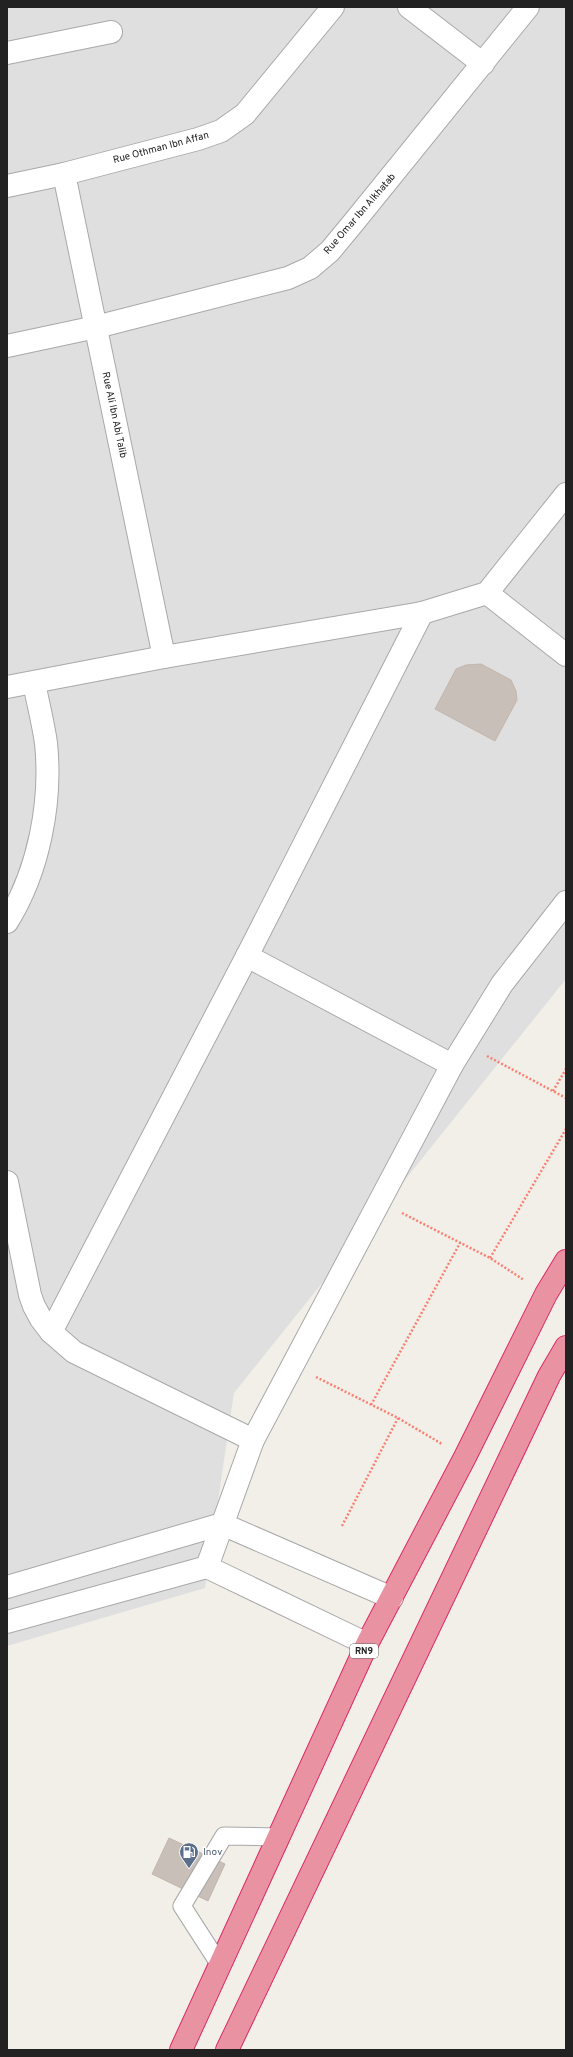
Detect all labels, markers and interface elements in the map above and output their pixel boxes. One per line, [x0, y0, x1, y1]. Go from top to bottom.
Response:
street label: Rue Othman Ibn Affan [112, 129, 210, 167]
street label: Rue Omar Ibn Alkhatab [321, 170, 399, 257]
street label: Rue Ali Ibn Abi Talib [99, 371, 130, 460]
road number: RN9 [350, 1644, 378, 1658]
fuel station icon: Inov [178, 1841, 200, 1869]
place label: Inov [203, 1846, 222, 1859]

